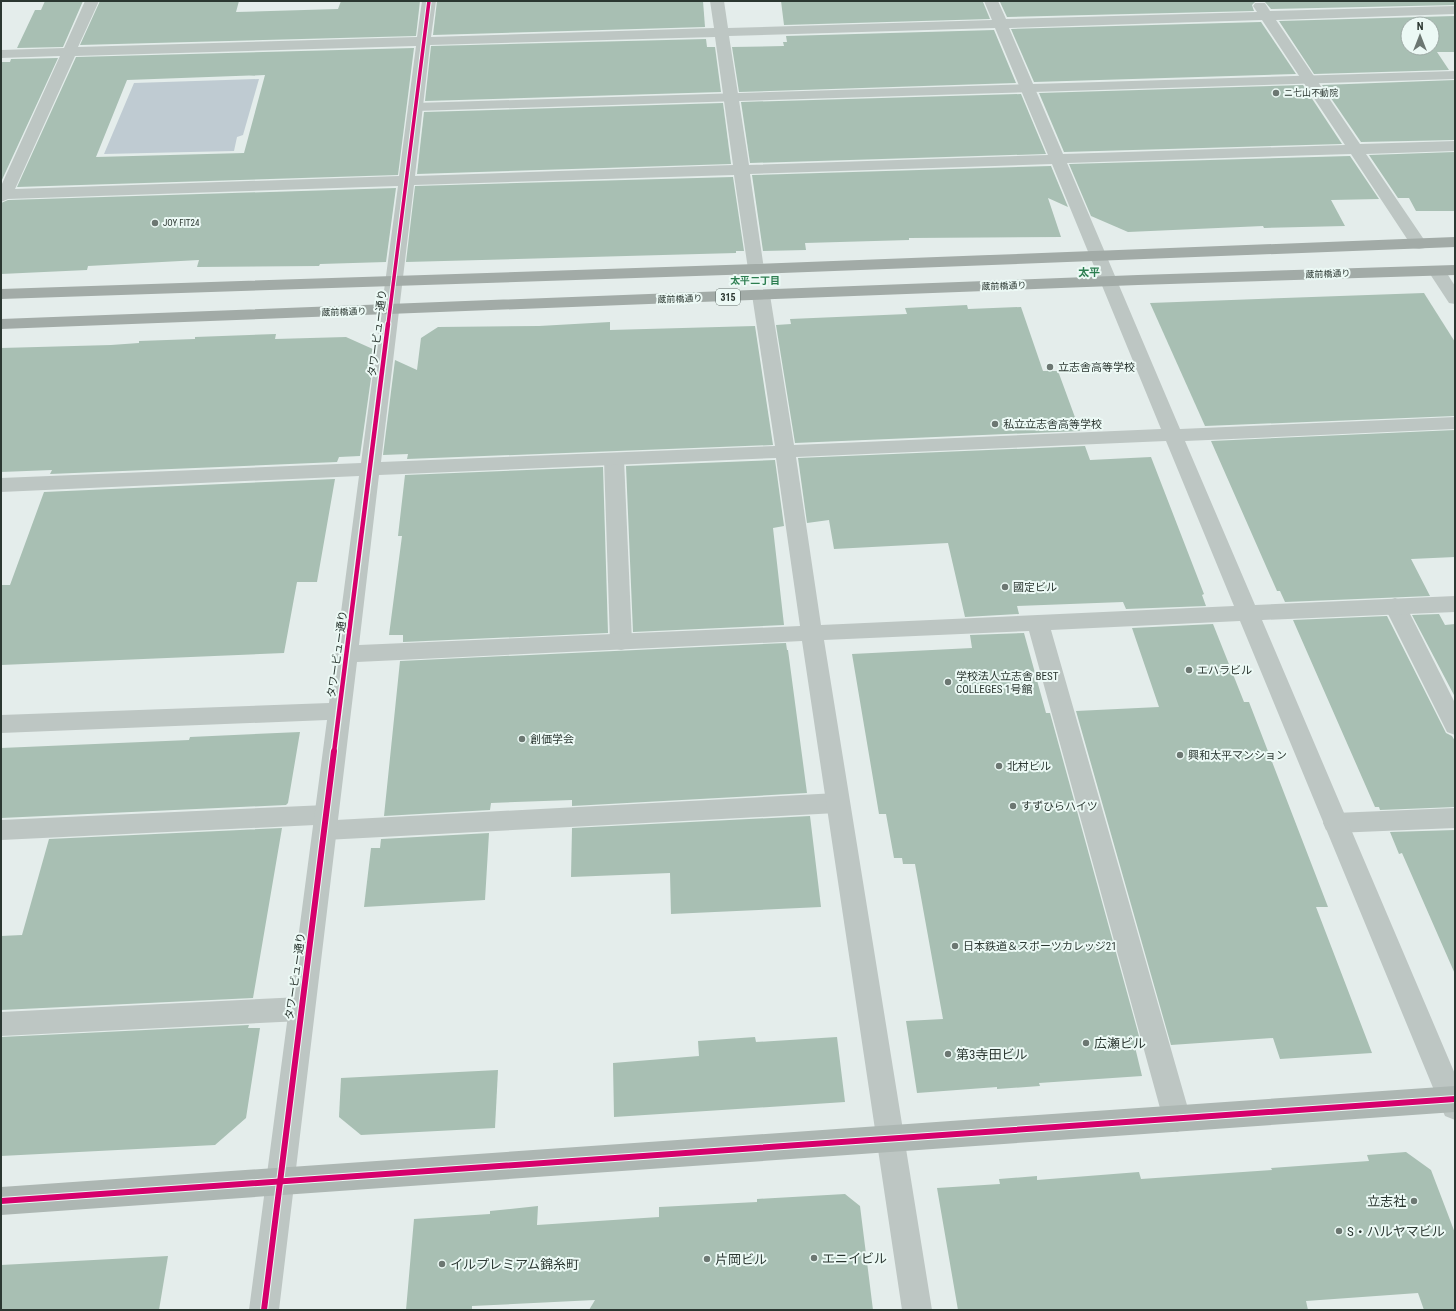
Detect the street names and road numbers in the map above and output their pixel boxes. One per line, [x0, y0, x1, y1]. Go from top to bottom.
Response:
street label: 蔵前橋通り [1305, 268, 1351, 280]
street label: 蔵前橋通り [981, 280, 1027, 292]
street label: タワービュー通り [366, 289, 389, 378]
road number: 315 [716, 289, 740, 305]
street label: 蔵前橋通り [657, 293, 703, 305]
street label: 蔵前橋通り [321, 306, 367, 318]
street label: タワービュー通り [325, 610, 350, 699]
street label: タワービュー通り [283, 932, 308, 1021]

